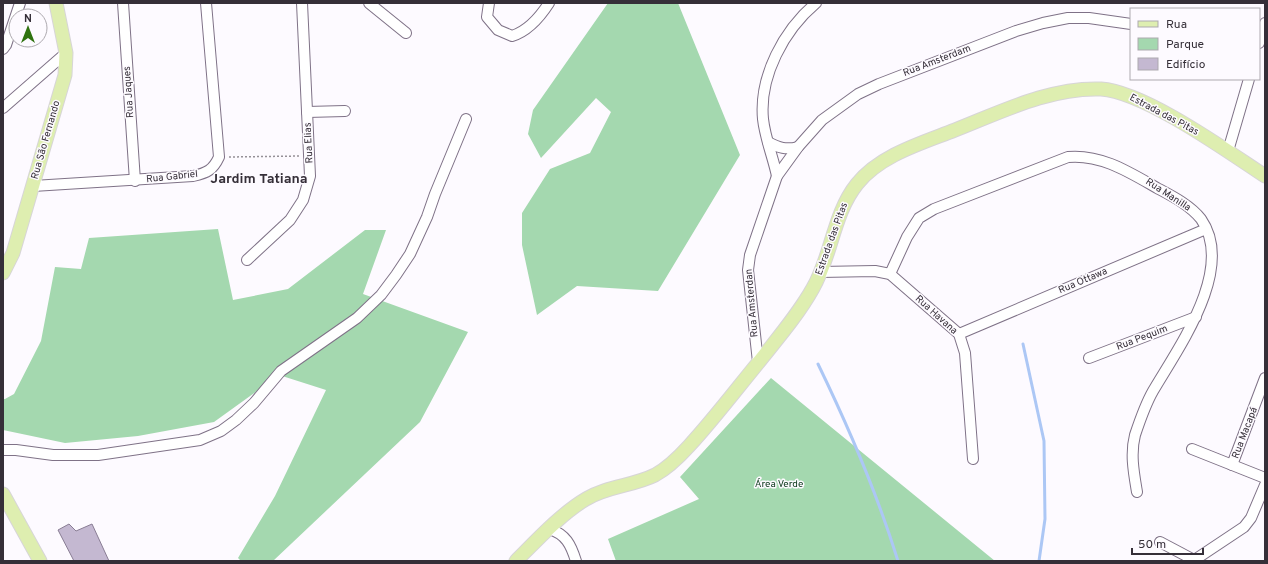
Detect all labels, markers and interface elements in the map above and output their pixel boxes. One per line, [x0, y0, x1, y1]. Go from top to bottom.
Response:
north arrow [8, 8, 48, 48]
legend [1130, 8, 1260, 80]
text: N [24, 12, 32, 26]
text: Rua [1166, 17, 1187, 33]
text: Parque [1166, 37, 1204, 53]
street label: Rua Amsterdam [901, 42, 973, 80]
text: Edifício [1166, 57, 1206, 73]
street label: Rua Jaques [121, 65, 137, 118]
street label: Estrada das Pitas [1127, 91, 1201, 139]
street label: Rua São Fernando [29, 99, 64, 181]
street label: Rua Elias [301, 122, 317, 164]
street label: Rua Gabriel [146, 168, 198, 186]
district label: Jardim Tatiana [210, 171, 308, 188]
street label: Rua Manilla [1143, 175, 1193, 215]
street label: Estrada das Pitas [813, 201, 851, 277]
street label: Rua Ottawa [1057, 265, 1109, 297]
street label: Rua Amsterdan [743, 268, 761, 338]
street label: Rua Havana [912, 292, 960, 338]
street label: Rua Pequim [1114, 322, 1170, 354]
street label: Rua Macapá [1229, 405, 1261, 461]
park label: Área Verde [755, 478, 803, 491]
scale bar [1132, 530, 1203, 556]
text: 50 m [1138, 537, 1166, 553]

